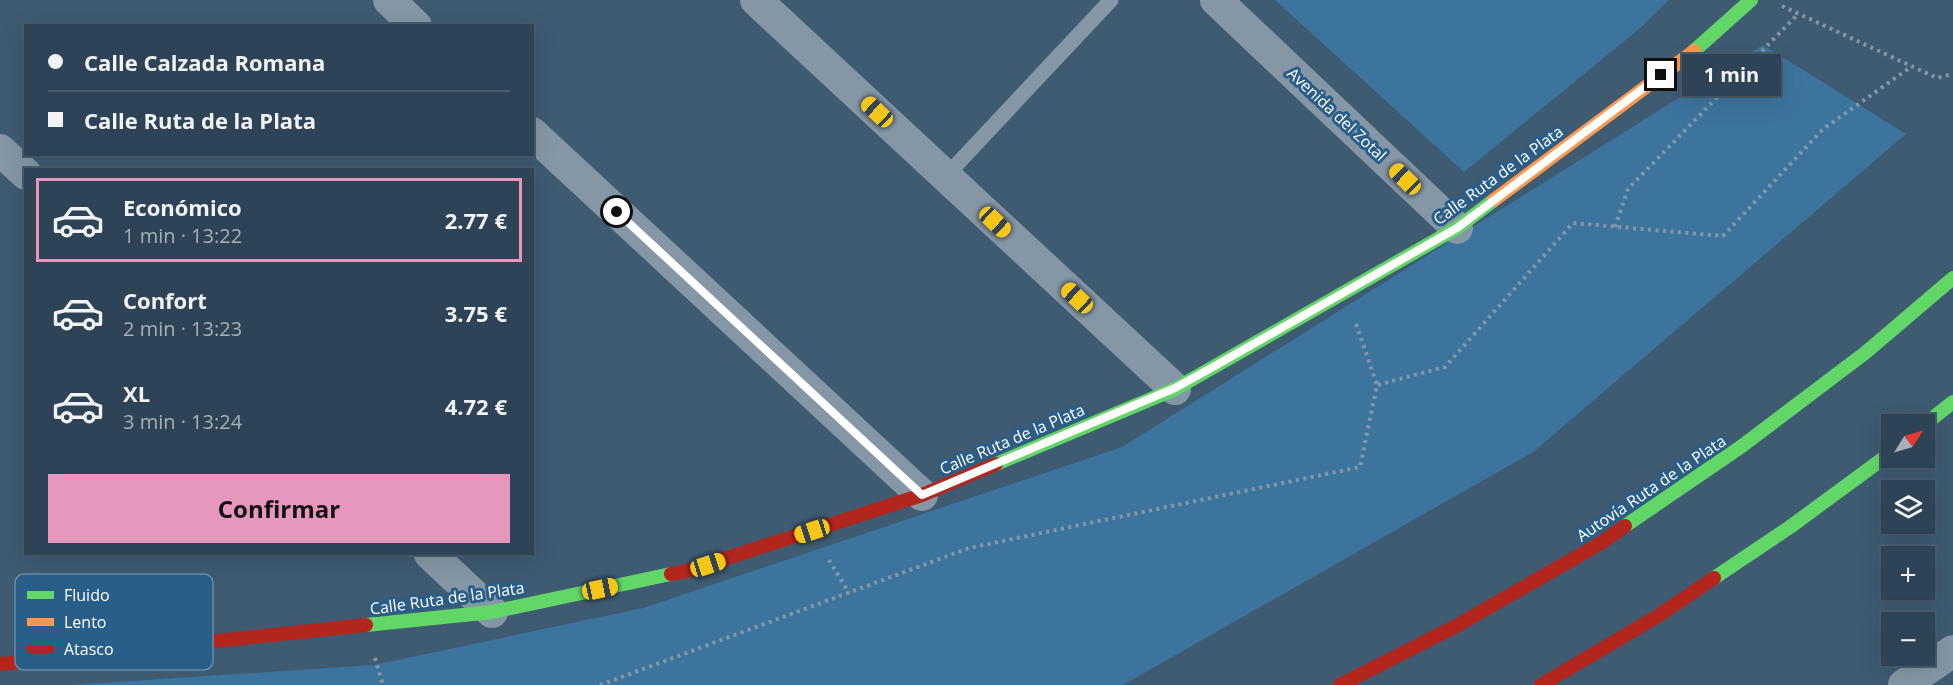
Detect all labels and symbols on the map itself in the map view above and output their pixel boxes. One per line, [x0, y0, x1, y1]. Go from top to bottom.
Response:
callout: 1 min [1682, 54, 1781, 96]
route end [1647, 61, 1674, 88]
street label: Avenida del Zotal [1283, 62, 1391, 166]
car [858, 93, 896, 131]
street label: Calle Ruta de la Plata [1429, 120, 1567, 230]
car [1386, 160, 1424, 198]
route start [603, 198, 630, 225]
car [976, 203, 1014, 241]
car [1058, 279, 1096, 317]
street label: Calle Ruta de la Plata [936, 398, 1088, 480]
north arrow [1881, 414, 1935, 468]
street label: Autovía Ruta de la Plata [1572, 430, 1730, 546]
car [792, 517, 832, 545]
car [688, 551, 728, 579]
legend [15, 574, 213, 670]
street label: Calle Ruta de la Plata [368, 576, 526, 620]
car [581, 576, 619, 602]
text: Fluido [64, 584, 110, 606]
text: Lento [64, 611, 106, 633]
text: Atasco [64, 638, 114, 660]

